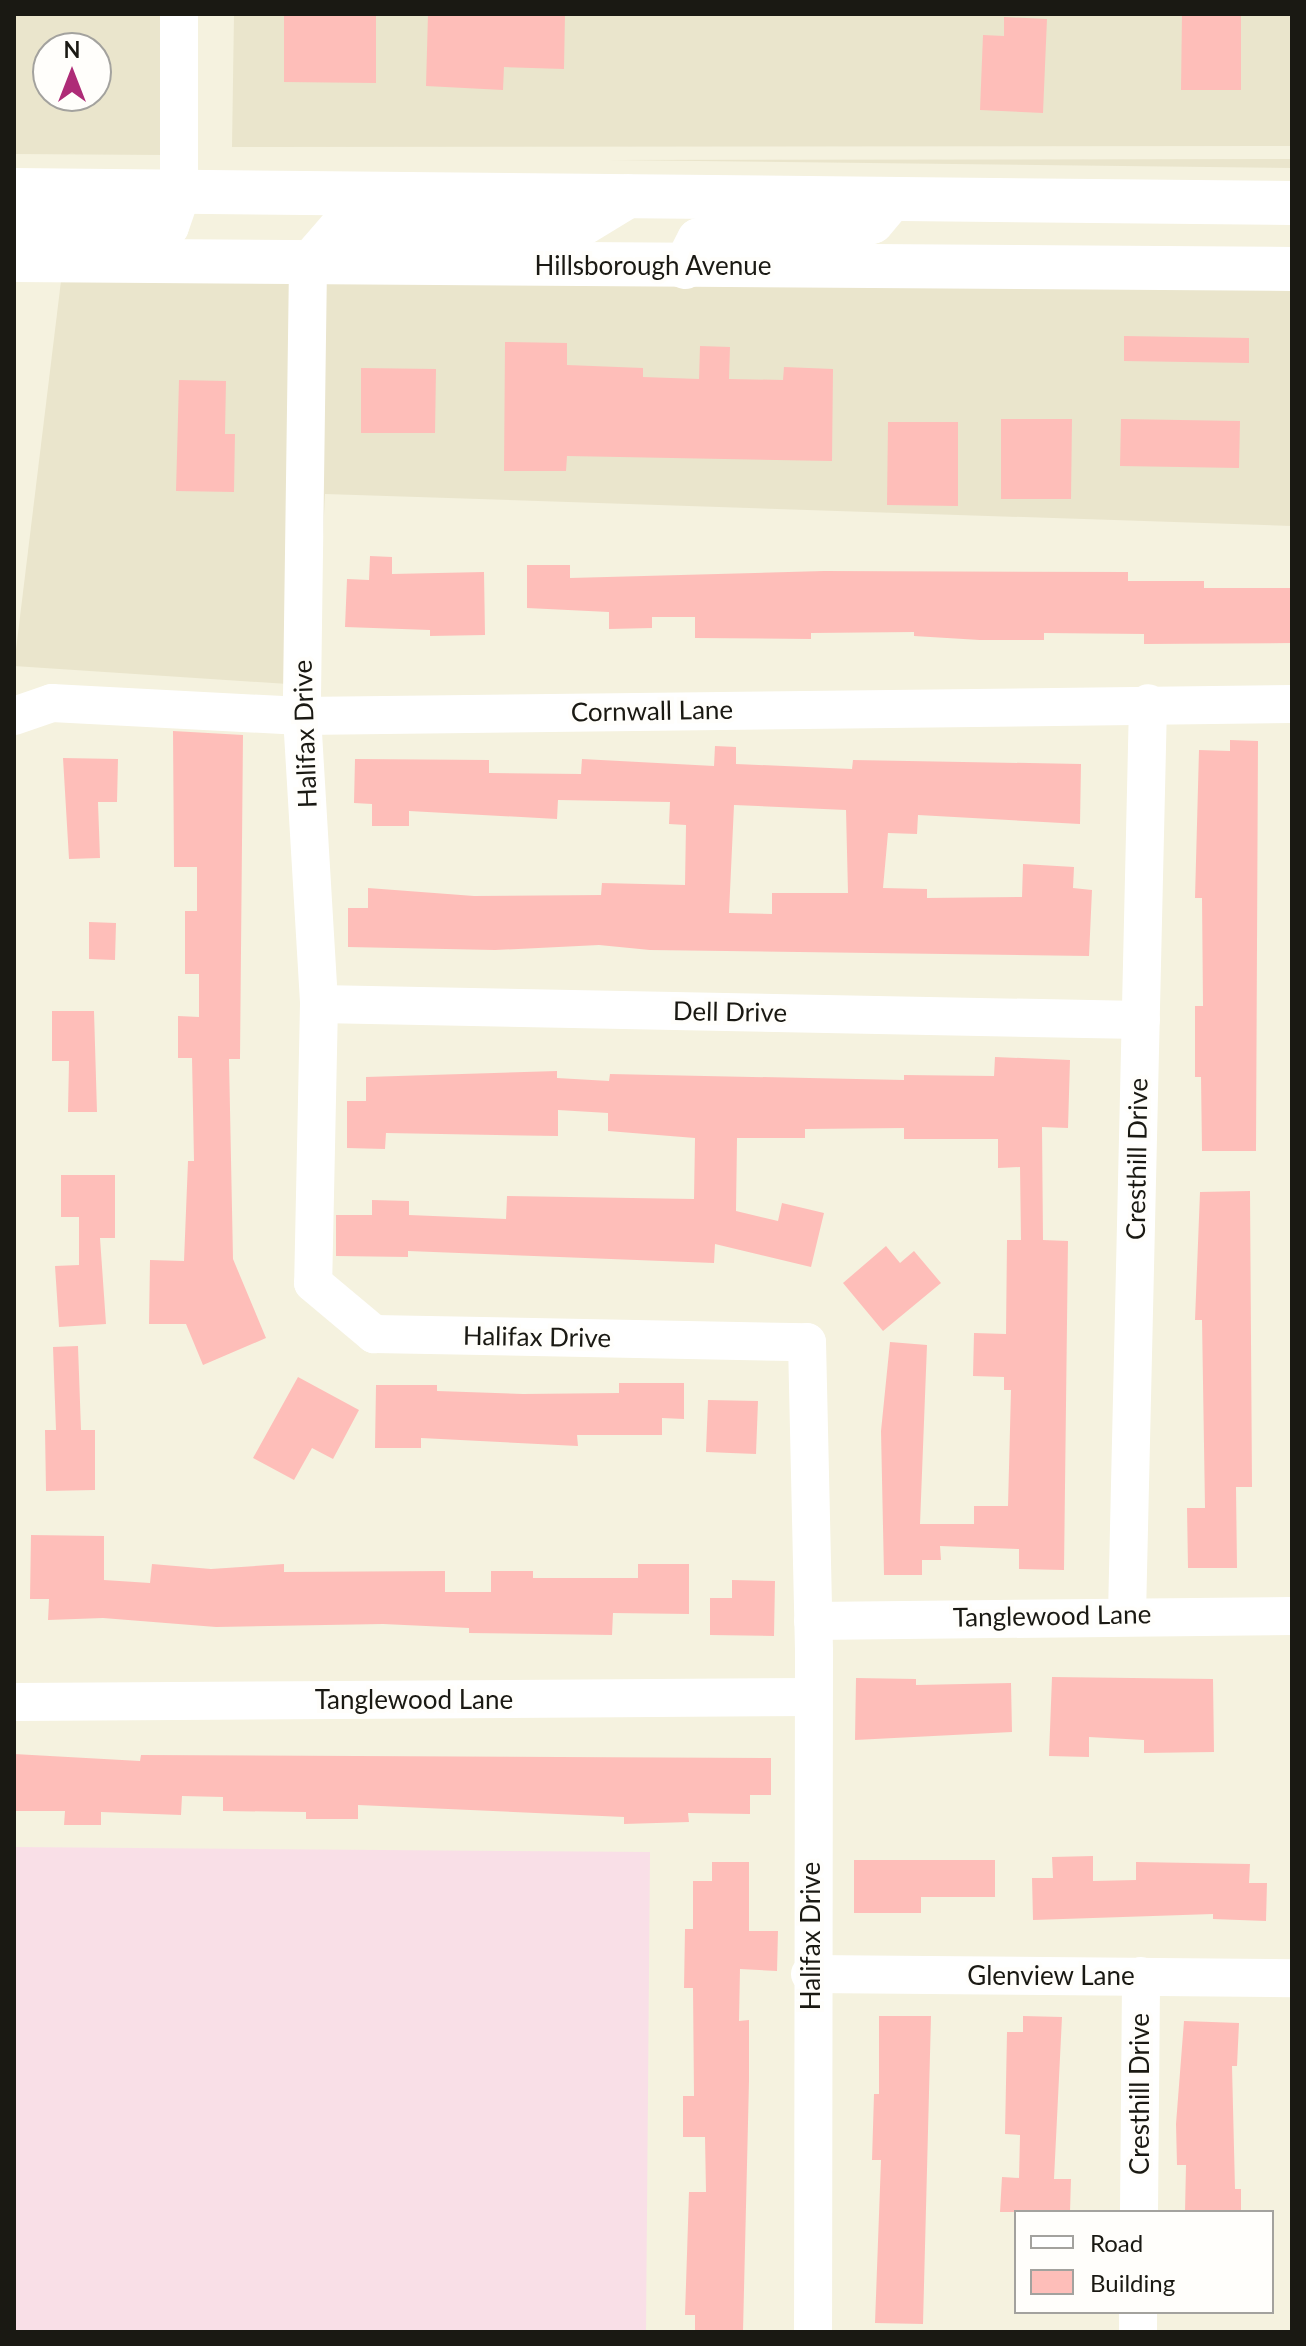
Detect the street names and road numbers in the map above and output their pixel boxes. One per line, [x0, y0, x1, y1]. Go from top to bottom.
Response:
street label: Hillsborough Avenue [534, 250, 772, 282]
street label: Halifax Drive [287, 659, 323, 809]
street label: Cornwall Lane [571, 694, 733, 728]
street label: Dell Drive [673, 995, 787, 1029]
street label: Cresthill Drive [1120, 1078, 1154, 1240]
street label: Halifax Drive [463, 1320, 611, 1354]
street label: Tanglewood Lane [952, 1599, 1152, 1633]
street label: Tanglewood Lane [315, 1684, 513, 1716]
street label: Halifax Drive [795, 1862, 827, 2010]
street label: Glenview Lane [967, 1960, 1135, 1992]
street label: Cresthill Drive [1124, 2013, 1156, 2175]

